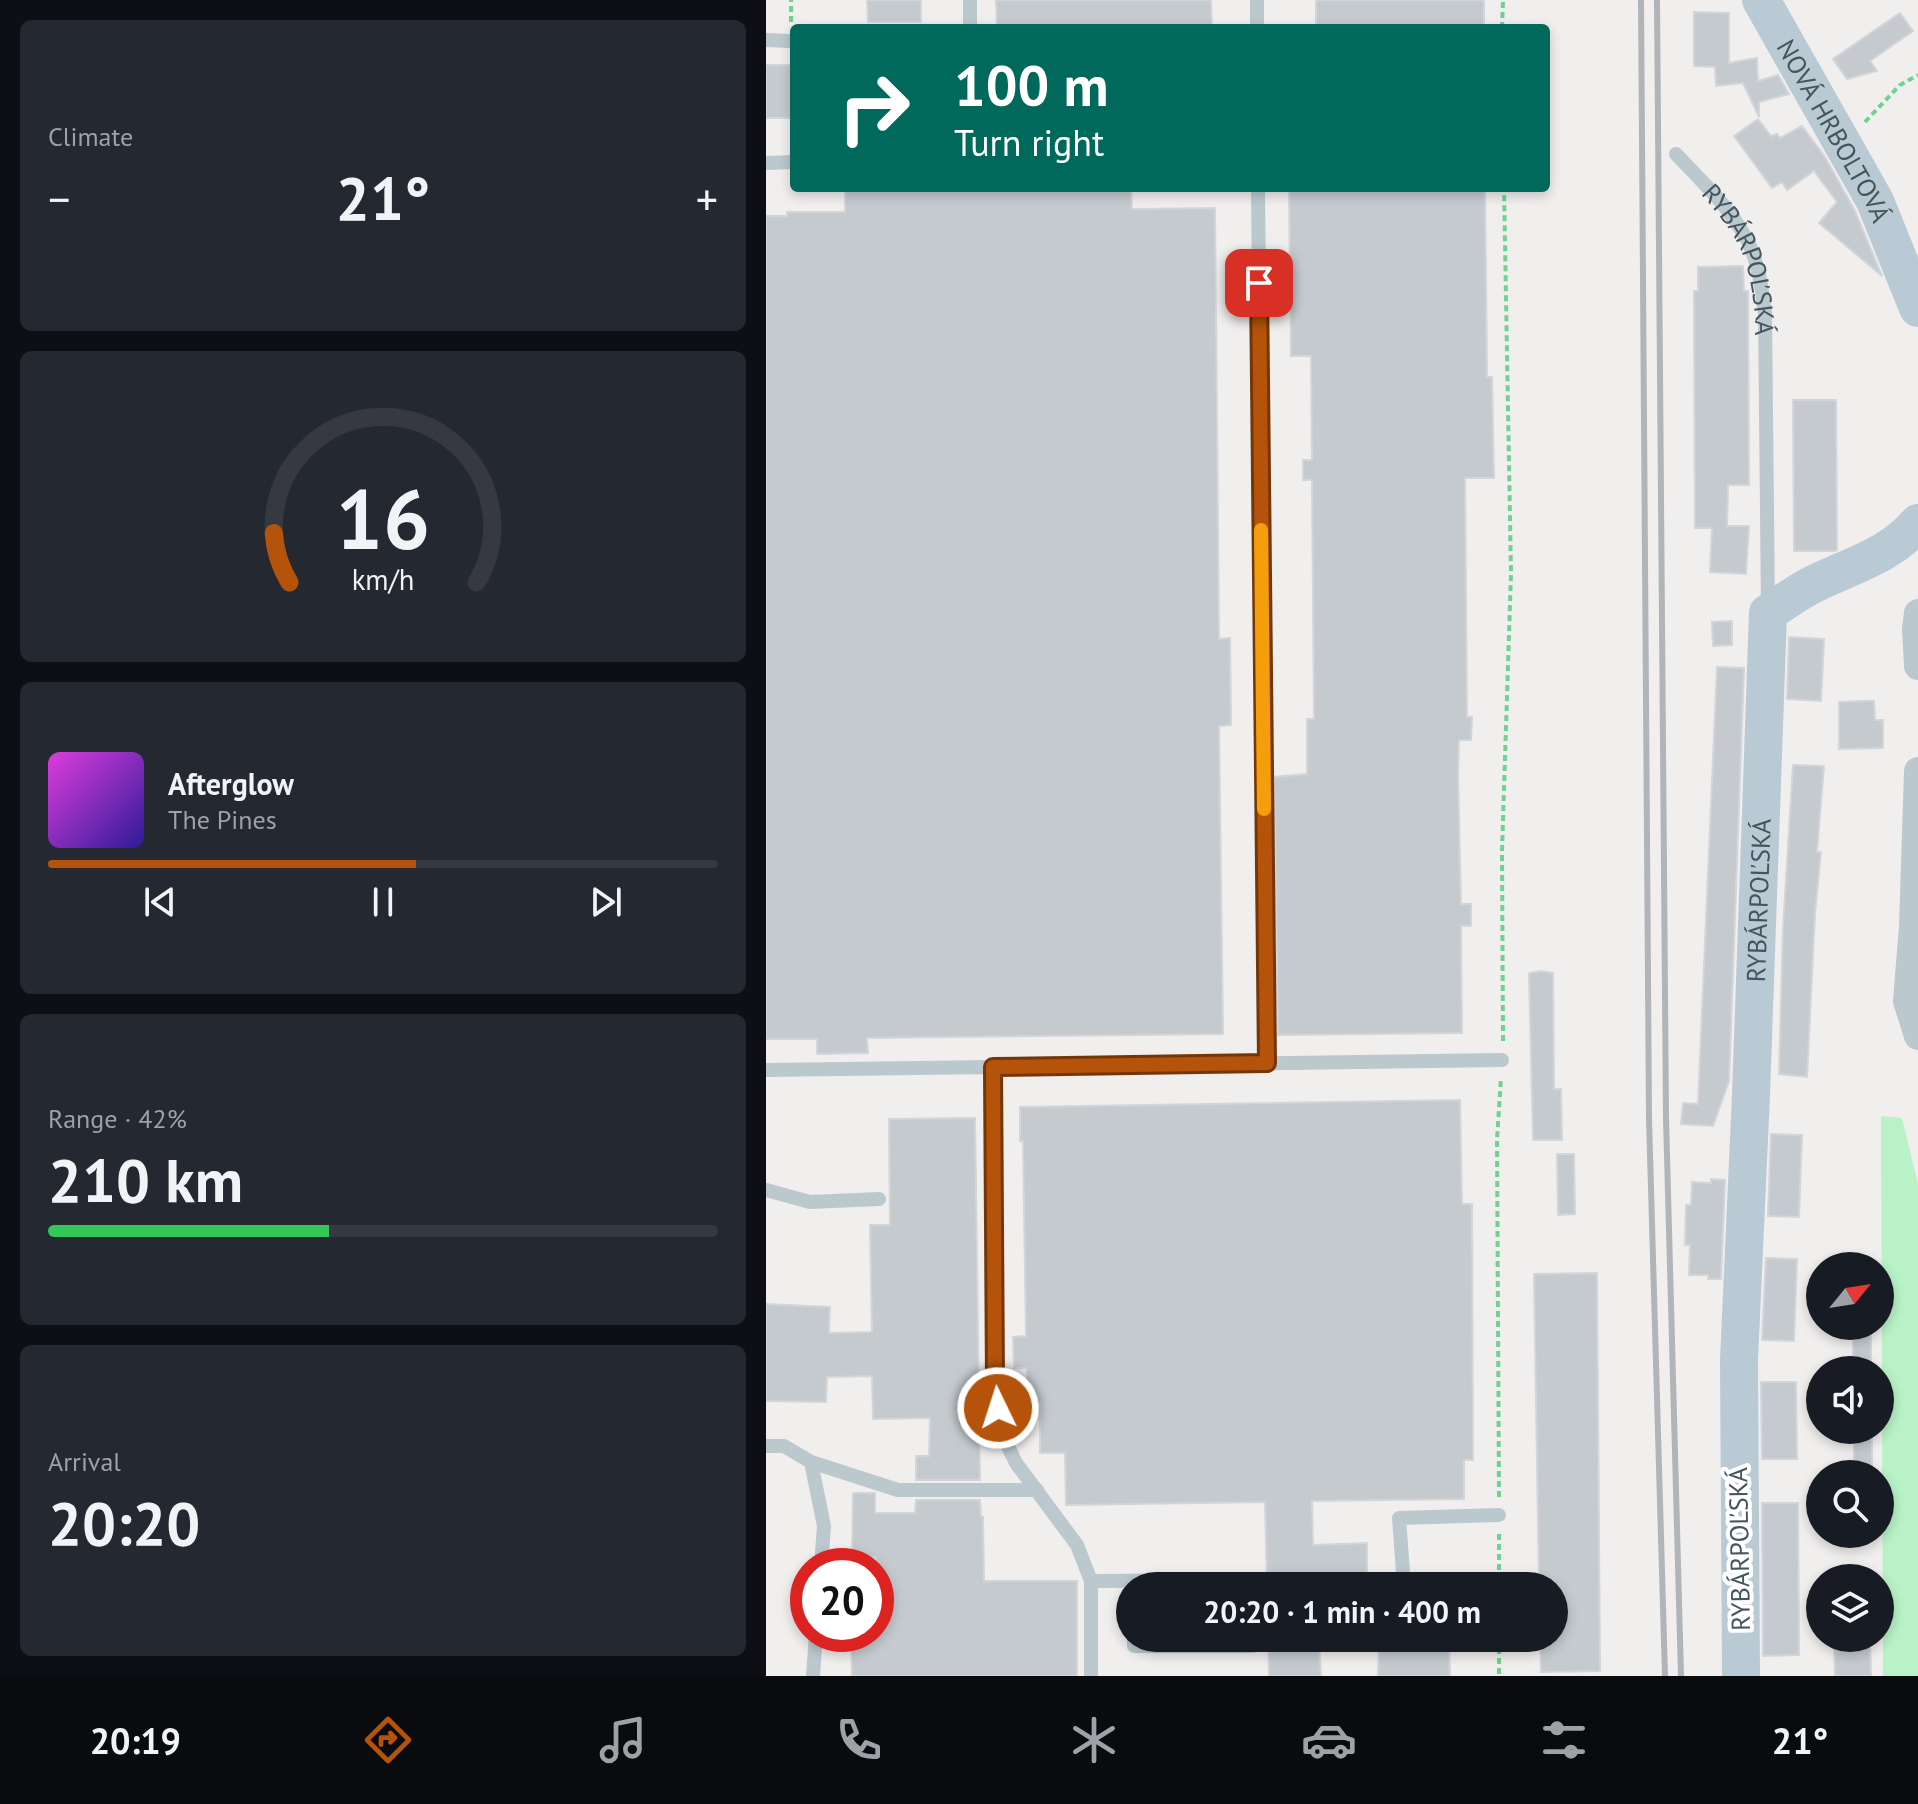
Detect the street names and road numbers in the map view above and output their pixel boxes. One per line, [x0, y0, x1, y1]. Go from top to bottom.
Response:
street label: NOVÁ HRBOLTOVÁ [1770, 33, 1898, 227]
street label: RYBÁRPOĽSKÁ [1696, 176, 1782, 336]
street label: RYBÁRPOĽSKÁ [1738, 818, 1777, 983]
street label: RYBÁRPOĽSKÁ [1721, 1467, 1757, 1631]

